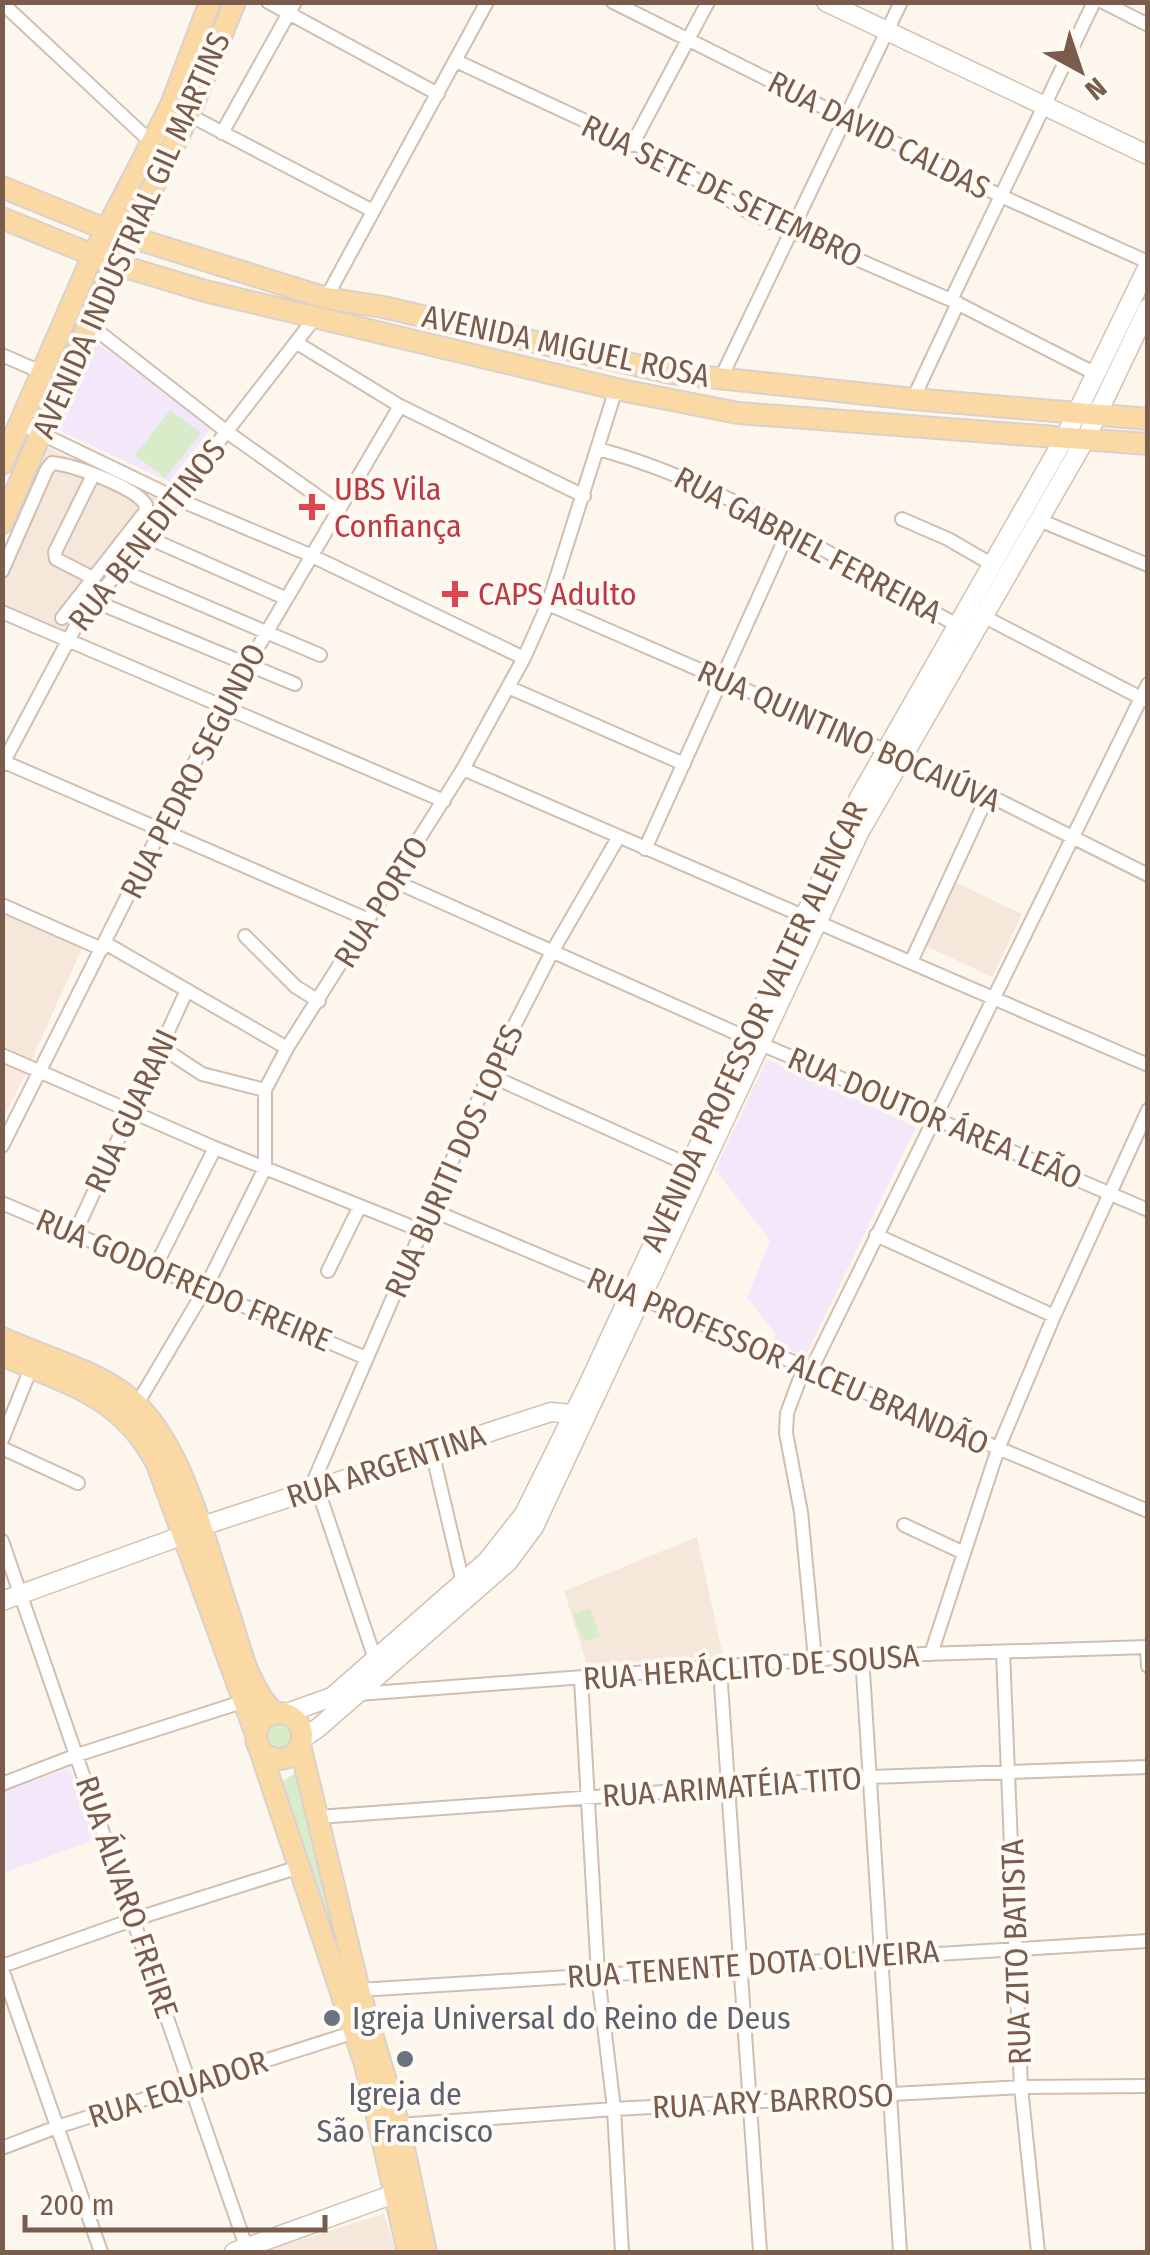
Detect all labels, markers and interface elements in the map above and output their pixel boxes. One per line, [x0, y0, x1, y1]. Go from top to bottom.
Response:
north arrow [1030, 20, 1130, 120]
street label: AVENIDA INDUSTRIAL GIL MARTINS [24, 26, 238, 444]
street label: RUA DAVID CALDAS [762, 63, 996, 207]
text: N [1079, 71, 1113, 107]
street label: RUA SETE DE SETEMBRO [575, 106, 869, 276]
street label: AVENIDA MIGUEL ROSA [419, 297, 713, 395]
street label: RUA BENEDITINOS [60, 432, 234, 638]
street label: RUA GABRIEL FERREIRA [668, 459, 948, 632]
place label: UBS Vila Confiança [334, 470, 462, 545]
marker: UBS Vila Confiança [299, 494, 325, 520]
place label: CAPS Adulto [478, 575, 637, 613]
marker: CAPS Adulto [442, 581, 468, 607]
street label: RUA PEDRO SEGUNDO [112, 637, 274, 905]
street label: RUA QUINTINO BOCAIÚVA [692, 652, 1007, 820]
street label: AVENIDA PROFESSOR VALTER ALENCAR [633, 795, 875, 1257]
street label: RUA PORTO [326, 829, 436, 975]
street label: RUA BURITI DOS LOPES [377, 1018, 531, 1304]
street label: RUA GUARANI [77, 1023, 185, 1199]
street label: RUA DOUTOR ÁREA LEÃO [782, 1039, 1088, 1197]
street label: RUA GODOFREDO FREIRE [31, 1201, 337, 1359]
street label: RUA PROFESSOR ALCEU BRANDÃO [582, 1259, 994, 1463]
street label: RUA ARGENTINA [282, 1416, 490, 1516]
street label: RUA HERÁCLITO DE SOUSA [582, 1636, 920, 1698]
street label: RUA ARIMATÉIA TITO [601, 1759, 863, 1815]
street label: RUA ÁLVARO FREIRE [68, 1771, 186, 2023]
street label: RUA ZITO BATISTA [993, 1838, 1039, 2066]
street label: RUA TENENTE DOTA OLIVEIRA [566, 1932, 940, 1996]
place label: Igreja Universal do Reino de Deus [352, 1999, 791, 2037]
marker: Igreja Universal do Reino de Deus [321, 2007, 343, 2029]
street label: RUA EQUADOR [84, 2042, 272, 2136]
marker: Igreja de São Francisco [394, 2048, 416, 2070]
place label: Igreja de São Francisco [317, 2075, 493, 2150]
street label: RUA ARY BARROSO [651, 2076, 895, 2126]
scale bar [25, 2170, 325, 2232]
text: 200 m [40, 2187, 115, 2223]

